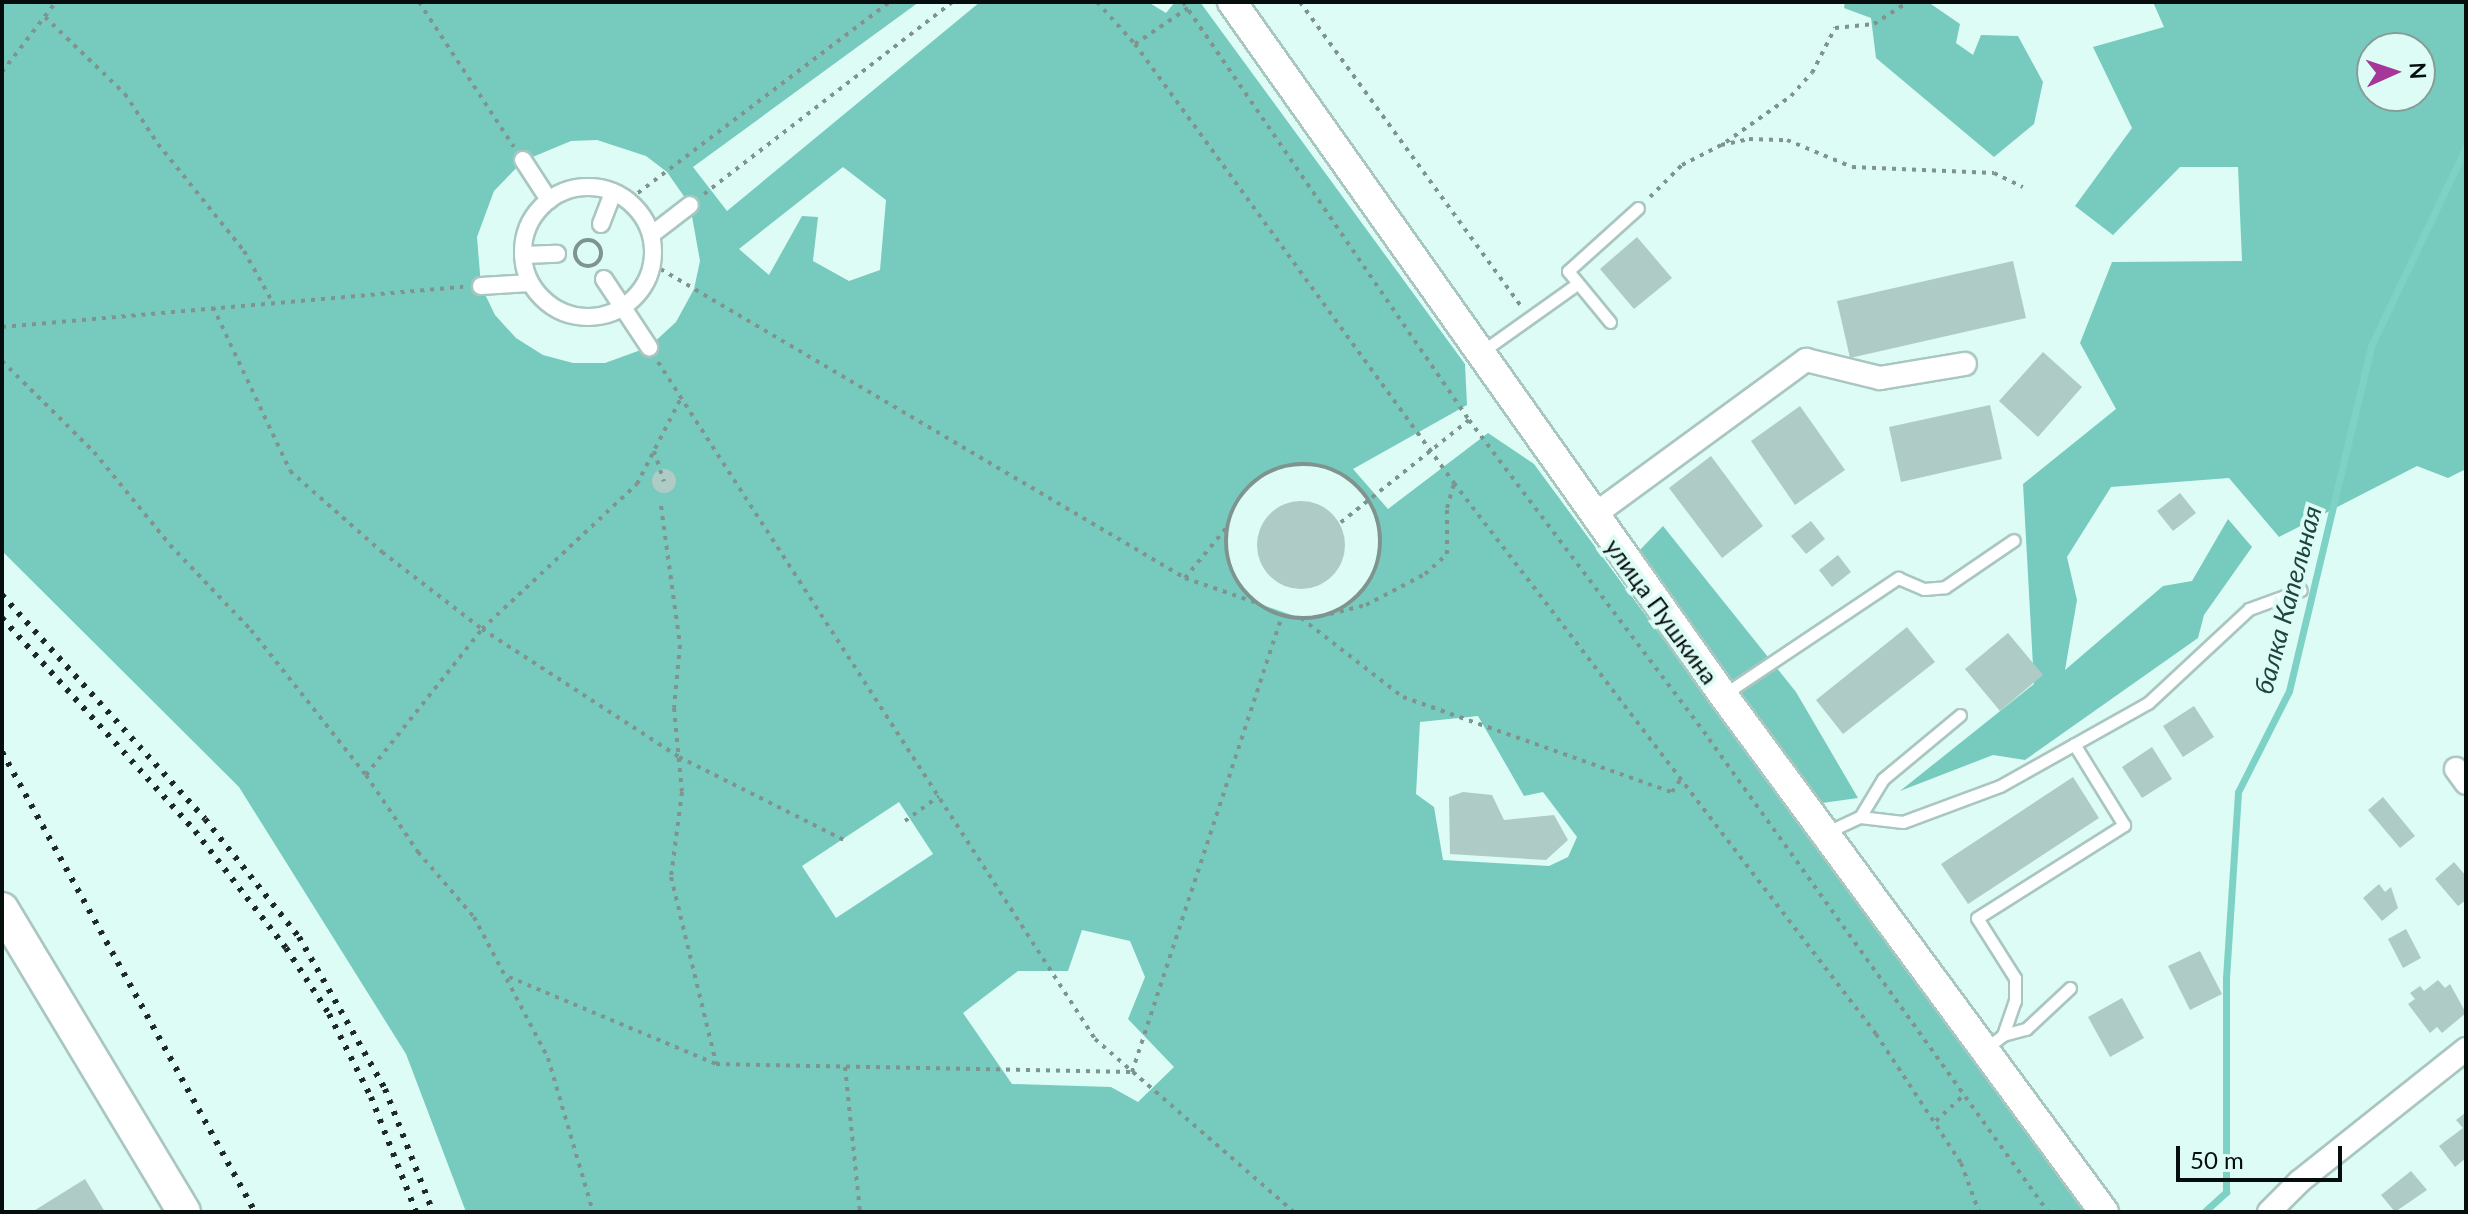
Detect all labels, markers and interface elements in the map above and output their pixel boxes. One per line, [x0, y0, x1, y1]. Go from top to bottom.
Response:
north arrow [2356, 32, 2436, 112]
text: N [2405, 62, 2432, 80]
water label: балка Капельная [2248, 502, 2328, 698]
street label: улица Пушкина [1600, 533, 1724, 689]
scale bar [2180, 1130, 2346, 1180]
text: 50 m [2190, 1145, 2244, 1174]

